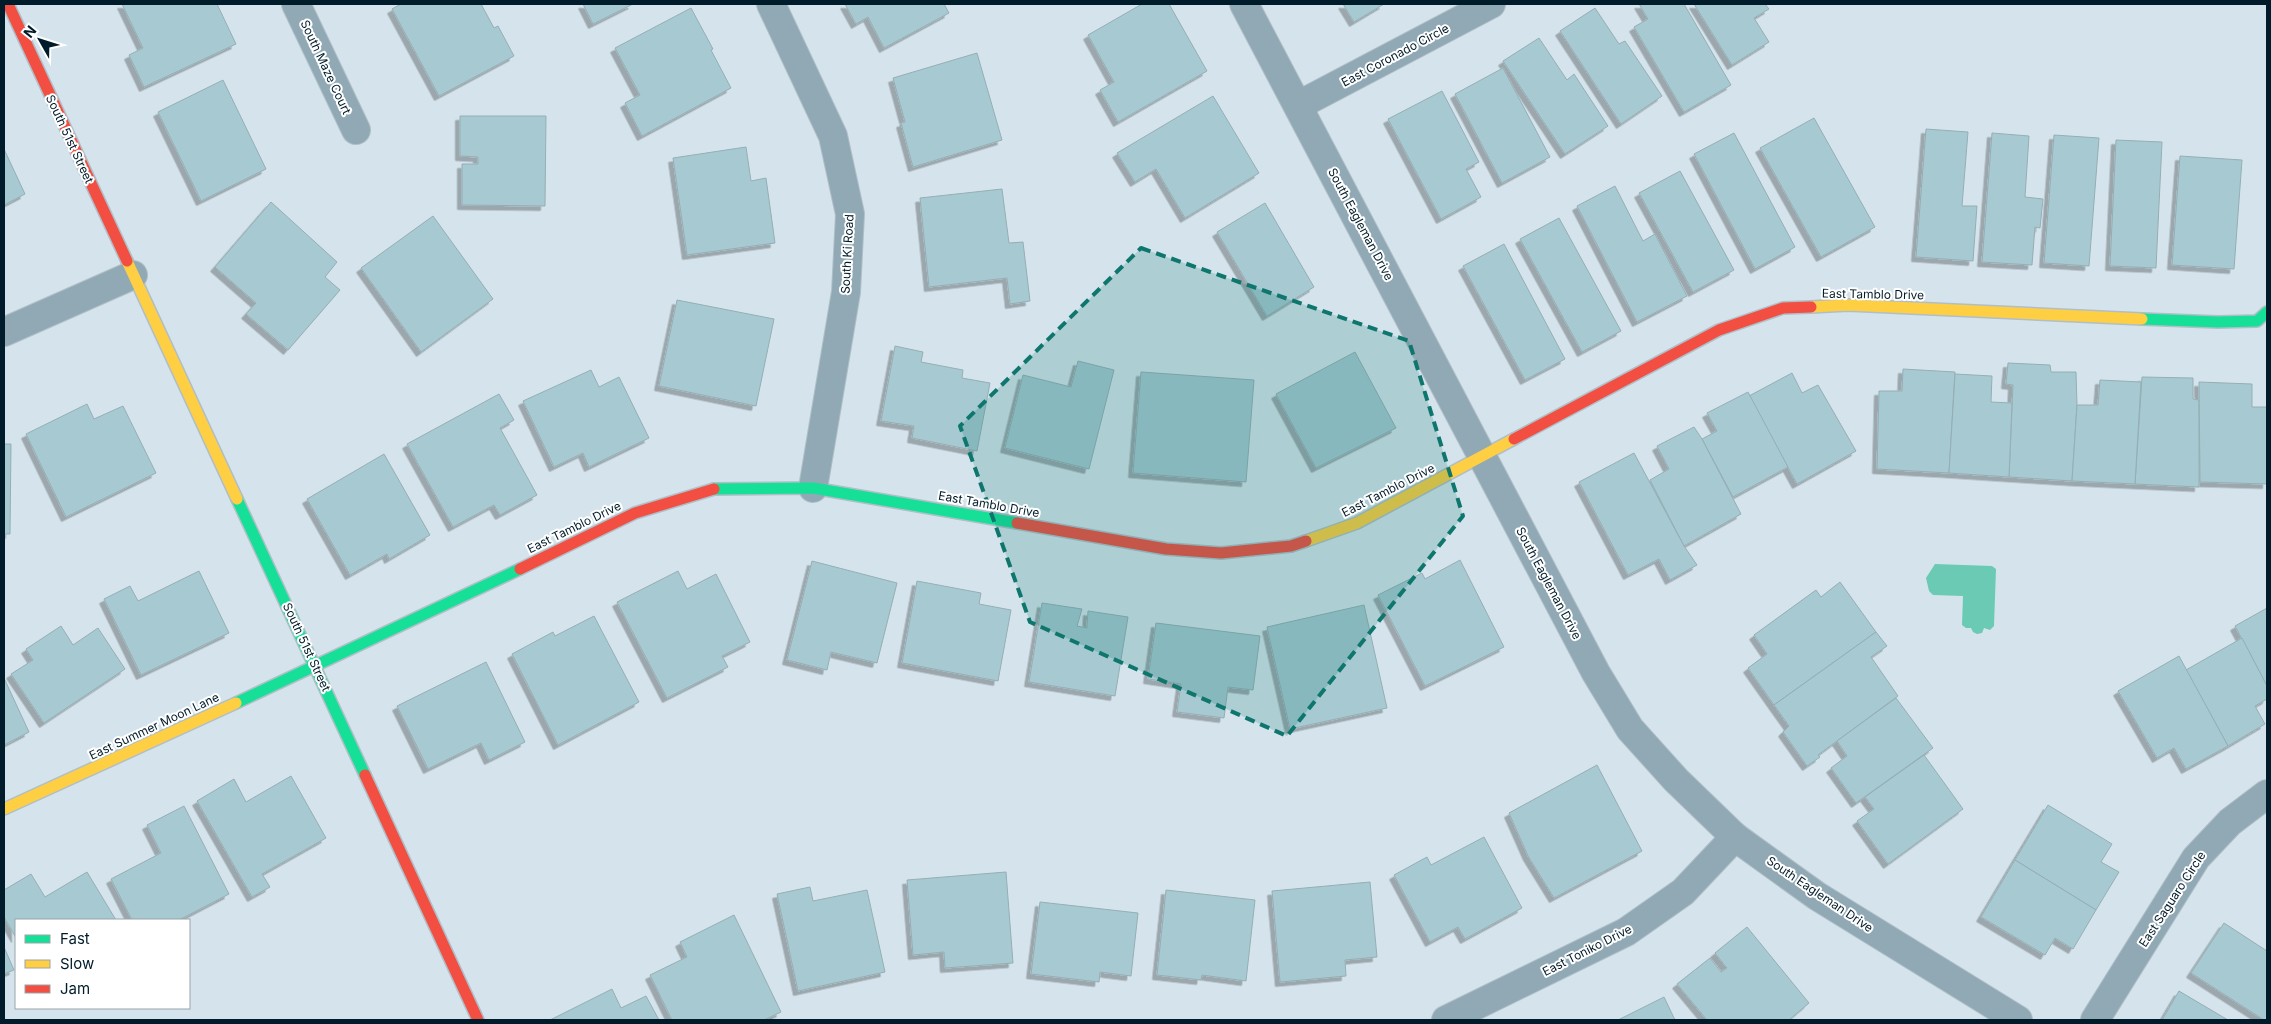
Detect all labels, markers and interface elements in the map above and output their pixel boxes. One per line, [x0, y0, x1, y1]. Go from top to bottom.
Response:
north arrow [15, 15, 65, 65]
street label: South Maze Court [298, 17, 354, 117]
street label: East Coronado Circle [1339, 20, 1451, 90]
text: N [20, 22, 39, 41]
street label: South 51st Street [43, 92, 97, 186]
street label: South Eagleman Drive [1325, 165, 1397, 283]
street label: South Ki Road [837, 214, 857, 294]
street label: East Tamblo Drive [1822, 286, 1924, 302]
street label: East Tamblo Drive [1339, 460, 1437, 520]
street label: East Tamblo Drive [937, 488, 1041, 520]
street label: East Tamblo Drive [525, 498, 623, 556]
street label: South Eagleman Drive [1513, 524, 1585, 642]
street label: South 51st Street [280, 600, 334, 694]
street label: East Summer Moon Lane [87, 689, 221, 763]
street label: East Saguaro Circle [2136, 848, 2208, 950]
street label: South Eagleman Drive [1764, 853, 1876, 935]
legend [15, 919, 190, 1009]
street label: East Toniko Drive [1540, 921, 1634, 979]
text: Fast [60, 929, 90, 948]
text: Slow [60, 954, 94, 973]
text: Jam [60, 979, 90, 998]

